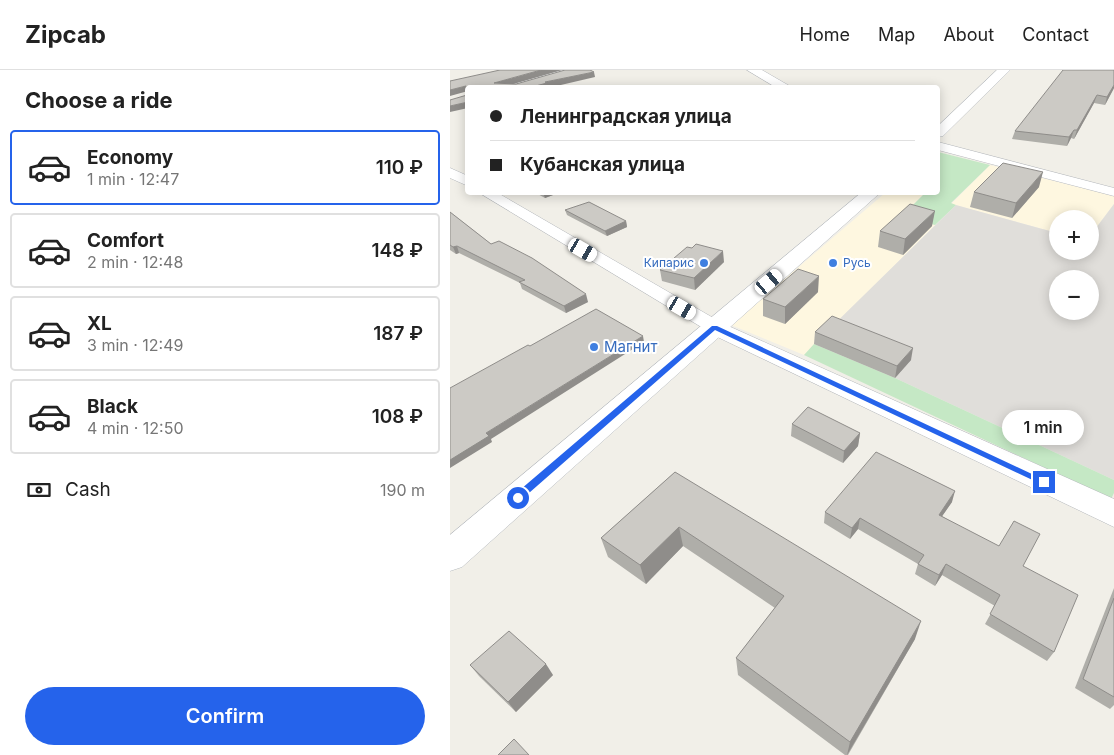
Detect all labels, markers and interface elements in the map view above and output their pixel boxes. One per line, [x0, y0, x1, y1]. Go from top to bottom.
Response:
text: Zipcab [25, 20, 106, 49]
text: Home [800, 24, 850, 45]
text: Map [878, 24, 915, 45]
text: About [943, 24, 994, 45]
text: Contact [1022, 24, 1089, 45]
text: Choose a ride [25, 87, 173, 113]
text: Ленинградская улица [520, 105, 732, 128]
icon: car [27, 145, 72, 190]
text: Economy [87, 146, 173, 169]
text: Кубанская улица [520, 153, 685, 176]
text: 110 ₽ [376, 156, 423, 179]
text: 1 min · 12:47 [87, 169, 179, 189]
map controls [1049, 210, 1099, 320]
button: + [1049, 210, 1099, 260]
icon: car [27, 228, 72, 273]
text: Comfort [87, 229, 164, 252]
car [566, 236, 599, 264]
text: 148 ₽ [372, 239, 423, 262]
text: 2 min · 12:48 [87, 252, 183, 272]
place label: Кипарис [644, 255, 694, 270]
place label: Русь [843, 255, 871, 270]
marker: Кипарис [698, 257, 710, 269]
marker: Русь [827, 257, 839, 269]
car [752, 267, 785, 297]
button: − [1049, 270, 1099, 320]
car [665, 294, 698, 322]
icon: car [27, 311, 72, 356]
text: XL [87, 312, 112, 335]
text: 187 ₽ [373, 322, 423, 345]
text: 3 min · 12:49 [87, 335, 183, 355]
place label: Магнит [604, 337, 657, 356]
marker: Магнит [588, 341, 600, 353]
icon: car [27, 394, 72, 439]
text: Black [87, 395, 138, 418]
text: 108 ₽ [372, 405, 423, 428]
callout: 1 min [1003, 410, 1085, 444]
text: 1 min [1023, 417, 1063, 437]
text: 4 min · 12:50 [87, 418, 183, 438]
route end [1033, 471, 1055, 493]
icon: cash [25, 476, 53, 504]
text: Cash [65, 478, 111, 501]
text: 190 m [380, 480, 425, 500]
route start [507, 487, 529, 509]
button: Confirm [25, 687, 425, 745]

